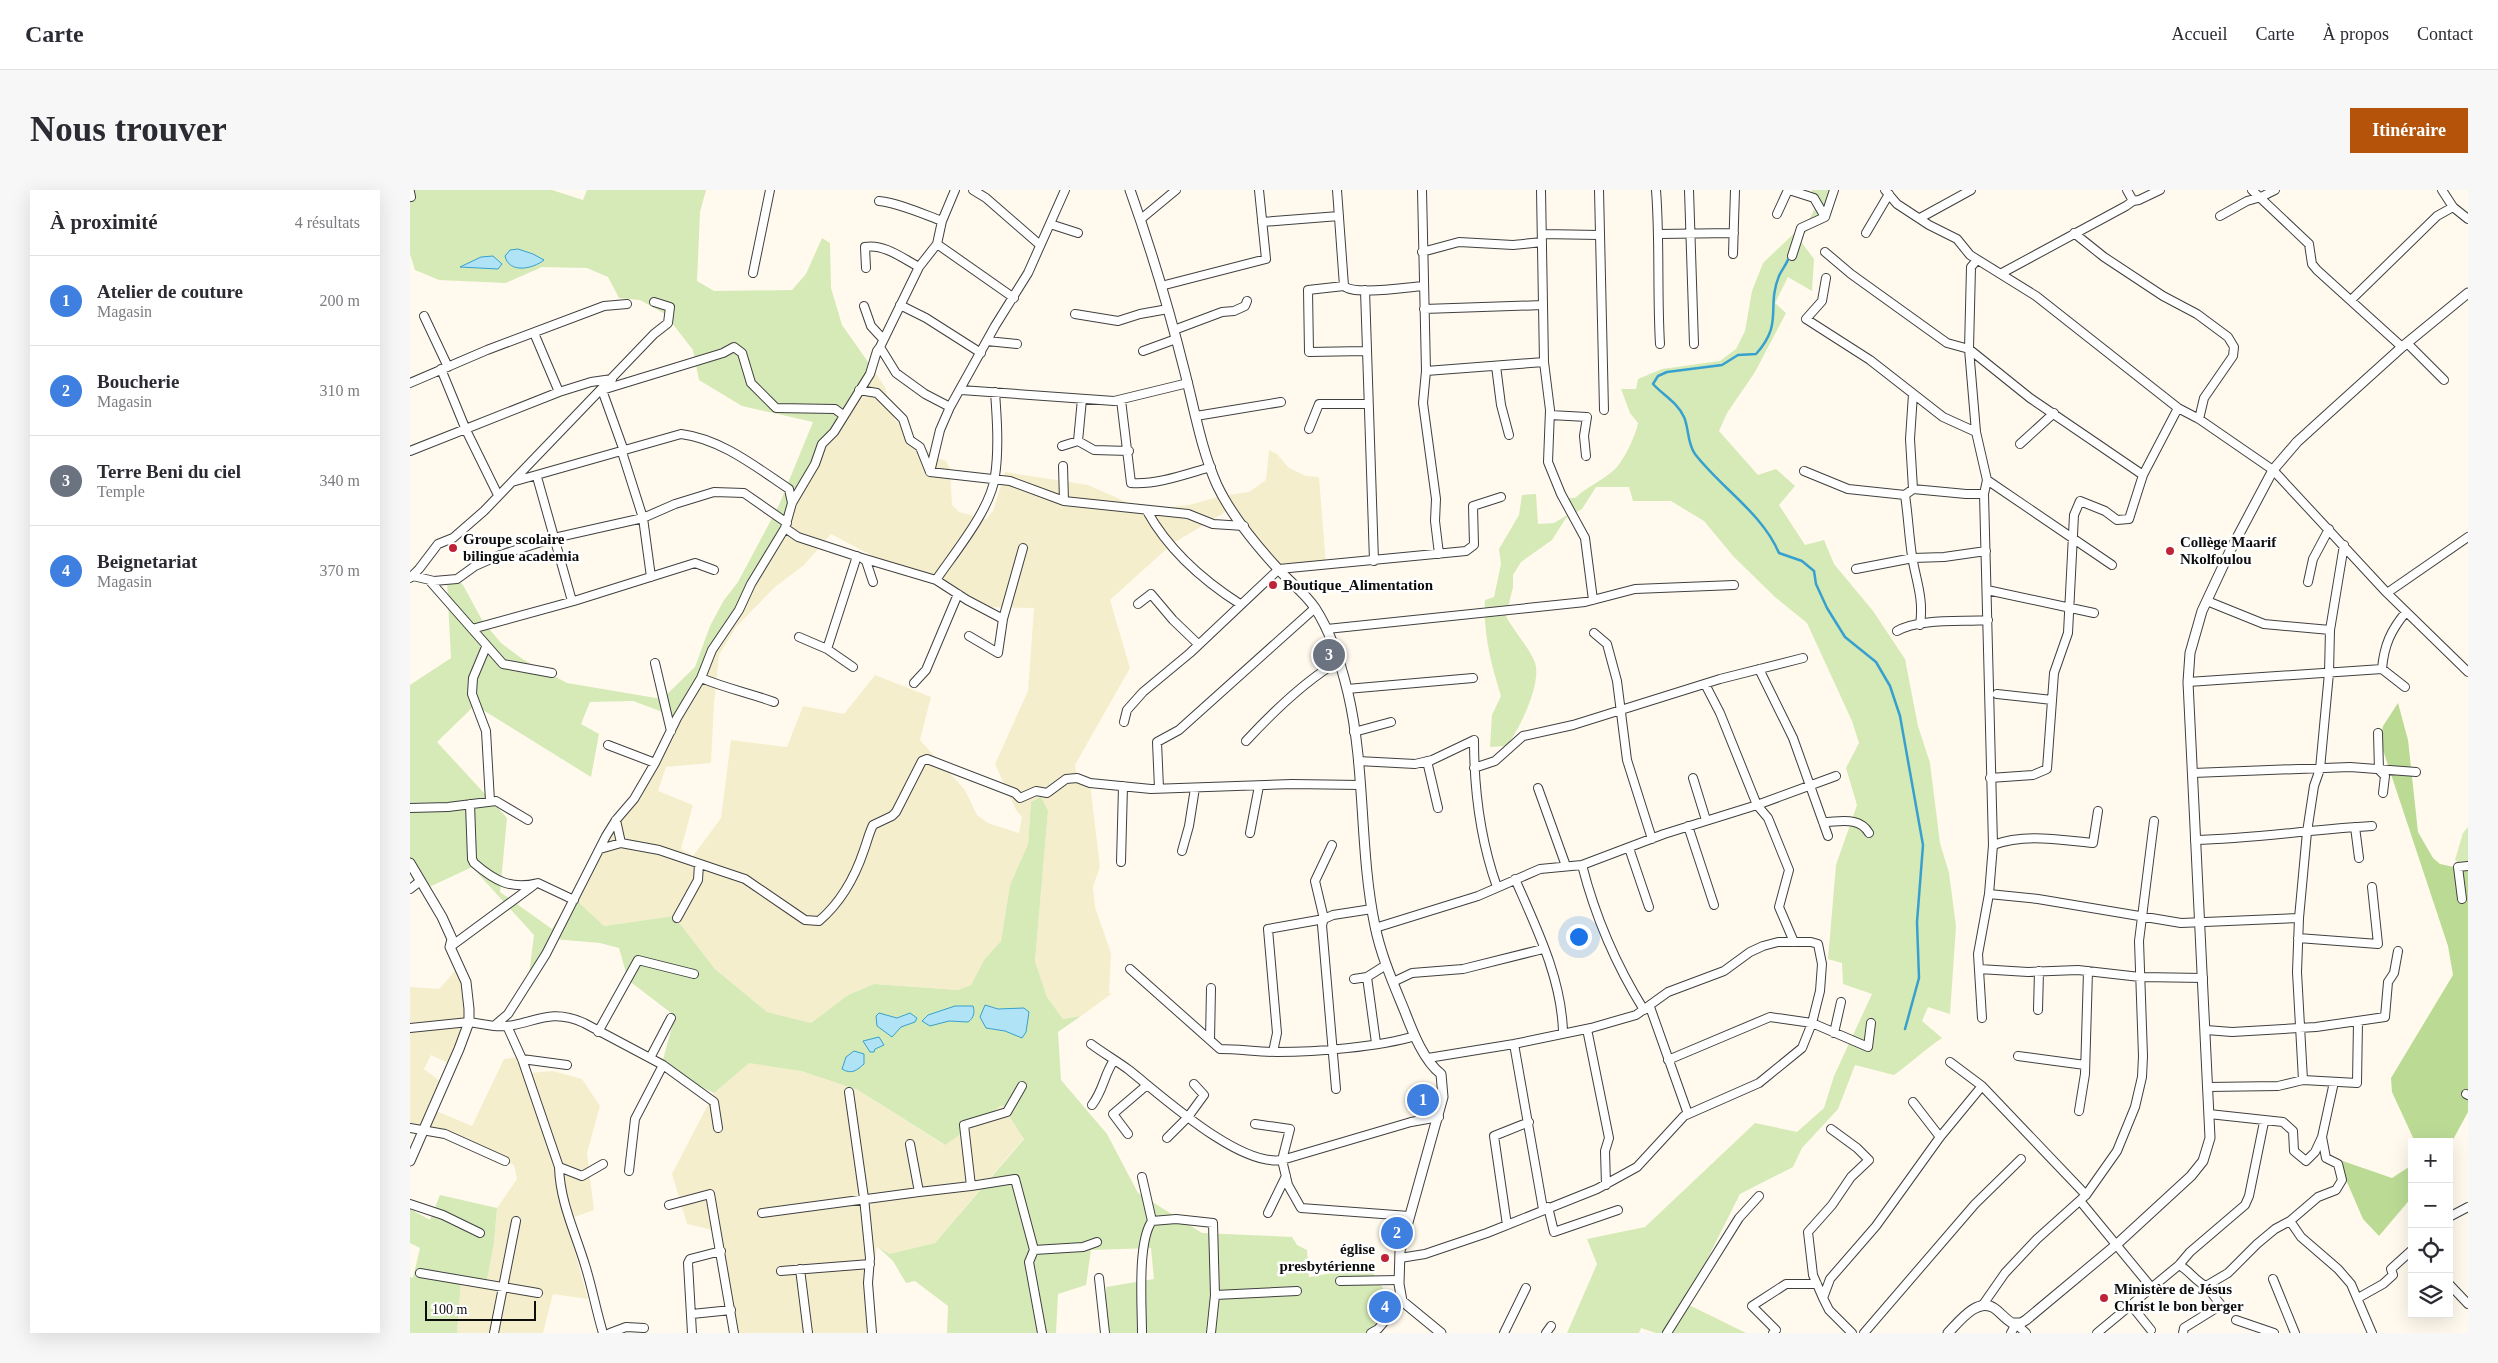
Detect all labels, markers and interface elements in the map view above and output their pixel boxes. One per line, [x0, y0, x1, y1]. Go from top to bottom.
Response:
text: Carte [25, 21, 84, 47]
text: Accueil [2172, 24, 2228, 44]
text: Carte [2256, 24, 2295, 44]
text: À propos [2323, 24, 2389, 44]
text: Contact [2417, 24, 2473, 44]
button: Itinéraire [2350, 108, 2468, 153]
text: Nous trouver [30, 110, 227, 149]
text: À proximité [50, 210, 158, 234]
text: 4 résultats [295, 214, 360, 231]
text: Atelier de couture [97, 281, 243, 302]
text: 1 [62, 292, 70, 309]
text: 200 m [320, 292, 360, 309]
text: Magasin [97, 303, 152, 320]
text: Boucherie [97, 371, 179, 392]
text: 2 [62, 382, 70, 399]
text: 310 m [320, 382, 360, 399]
text: Magasin [97, 393, 152, 410]
text: Terre Beni du ciel [97, 461, 241, 482]
text: 3 [62, 472, 70, 489]
text: 340 m [320, 472, 360, 489]
text: Temple [97, 483, 145, 500]
place label: Groupe scolaire bilingue academia [463, 531, 580, 564]
place label: Collège Maarif Nkolfoulou [2180, 534, 2277, 567]
marker: Groupe scolaire bilingue academia [447, 542, 459, 554]
marker: Collège Maarif Nkolfoulou [2164, 545, 2176, 557]
text: Beignetariat [97, 551, 197, 572]
text: 4 [62, 562, 70, 579]
text: 370 m [320, 562, 360, 579]
text: Magasin [97, 573, 152, 590]
place label: Boutique_Alimentation [1283, 577, 1434, 593]
marker: Boutique_Alimentation [1267, 579, 1279, 591]
pin: 3 [1313, 636, 1345, 674]
your location [1566, 924, 1592, 950]
pin: 1 [1407, 1081, 1439, 1119]
map controls [2408, 1138, 2453, 1318]
button: + [2408, 1138, 2453, 1183]
button: − [2408, 1183, 2453, 1228]
pin: 2 [1381, 1214, 1413, 1252]
button: locate [2408, 1228, 2453, 1273]
place label: église presbytérienne [1279, 1241, 1375, 1274]
marker: église presbytérienne [1379, 1252, 1391, 1264]
button: layers [2408, 1273, 2453, 1318]
place label: Ministère de Jésus Christ le bon berger [2114, 1281, 2244, 1314]
pin: 4 [1369, 1288, 1401, 1326]
marker: Ministère de Jésus Christ le bon berger [2098, 1292, 2110, 1304]
scale bar [425, 1298, 536, 1321]
text: 100 m [432, 1302, 467, 1317]

